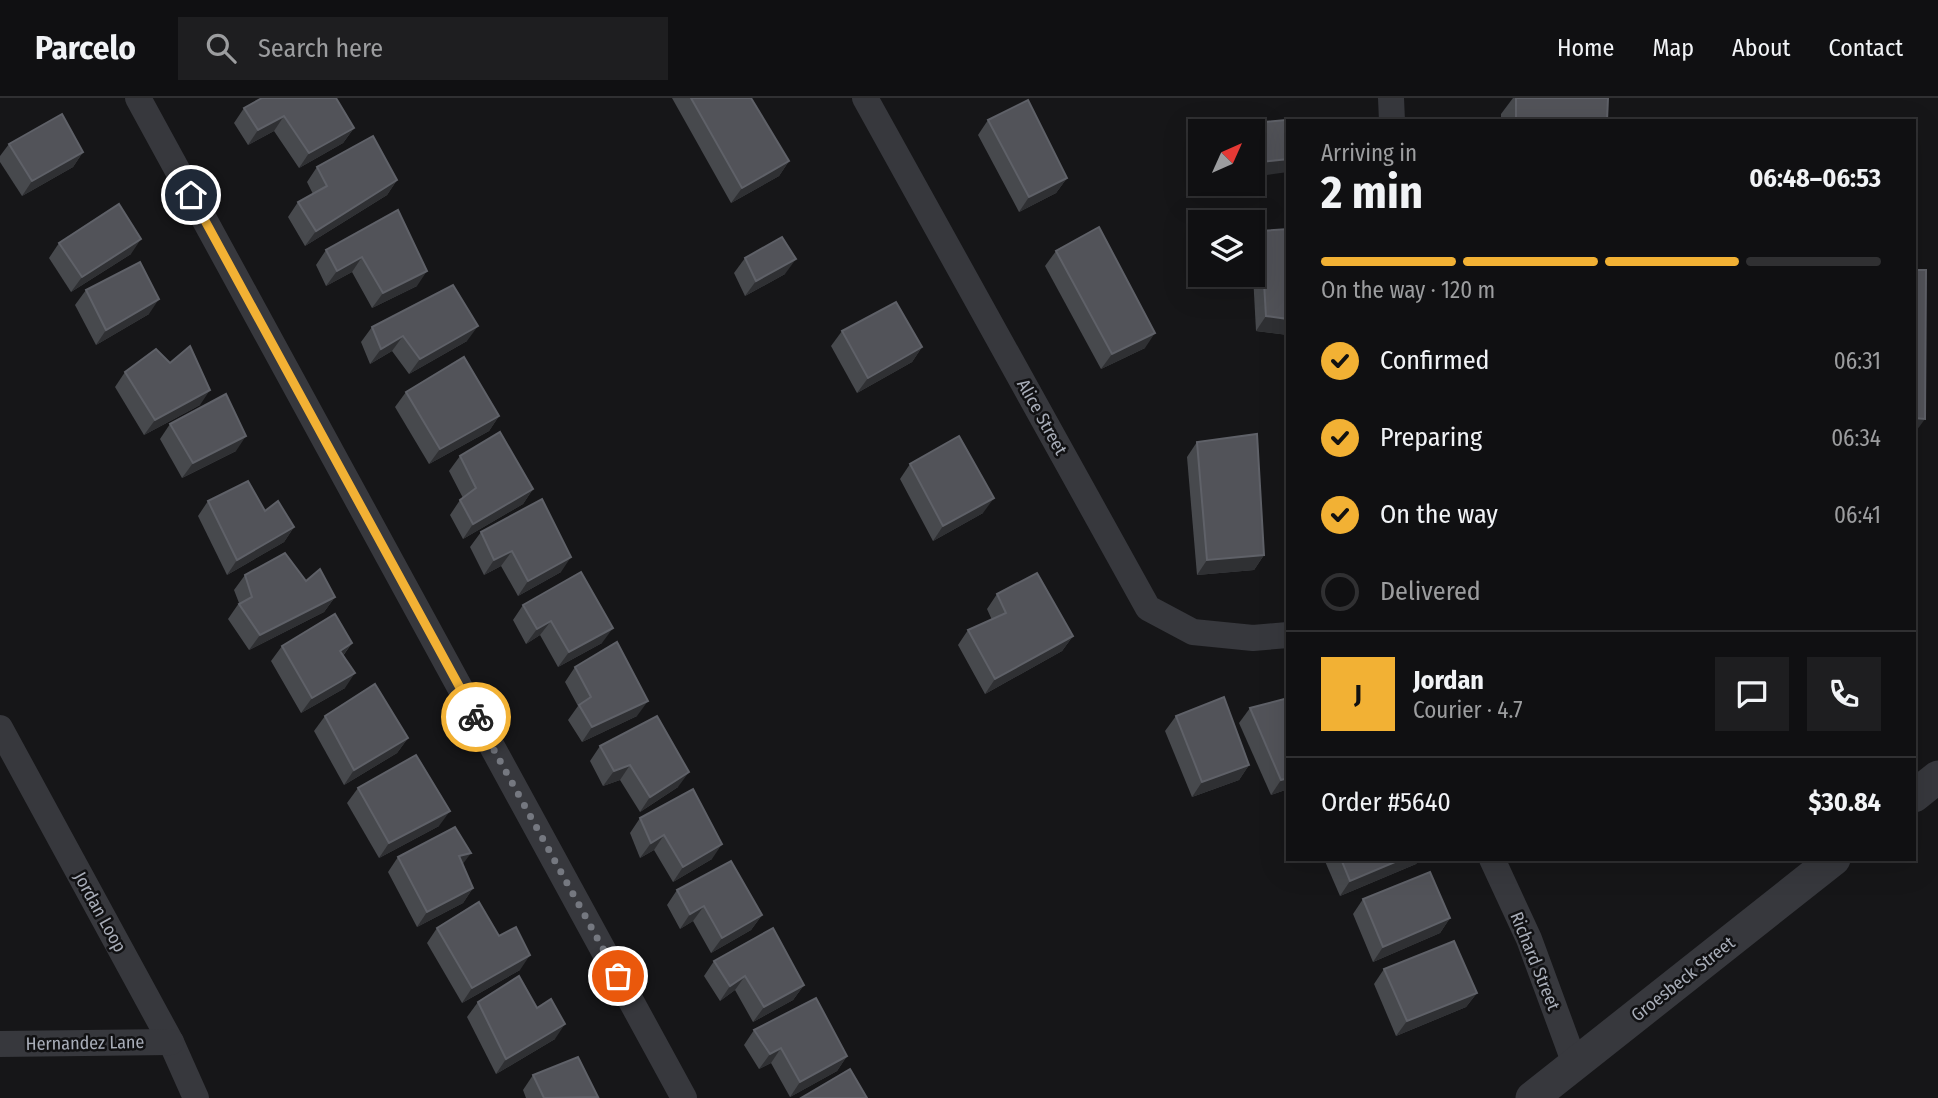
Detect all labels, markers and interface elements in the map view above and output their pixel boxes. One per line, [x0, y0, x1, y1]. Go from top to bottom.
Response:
search box [178, 17, 668, 80]
text: Parcelo [35, 28, 136, 68]
icon: search [202, 29, 240, 67]
text: Search here [258, 33, 383, 64]
text: Home [1557, 34, 1614, 62]
text: Map [1652, 34, 1694, 62]
text: About [1732, 34, 1790, 62]
text: Contact [1828, 34, 1903, 62]
north arrow [1188, 119, 1265, 196]
map controls [1188, 119, 1265, 287]
text: Arriving in [1321, 139, 1417, 167]
text: 06:48–06:53 [1749, 163, 1881, 194]
pin [161, 165, 221, 225]
text: 2 min [1321, 165, 1423, 220]
icon: home [172, 176, 210, 214]
button: layers [1188, 210, 1265, 287]
text: On the way · 120 m [1321, 276, 1495, 304]
icon: check [1321, 342, 1359, 380]
text: Confirmed [1380, 345, 1490, 376]
text: 06:31 [1834, 347, 1881, 375]
street label: Alice Street [1012, 375, 1072, 459]
icon: check [1321, 419, 1359, 457]
text: Preparing [1380, 422, 1482, 453]
text: 06:34 [1831, 424, 1881, 452]
icon: check [1321, 496, 1359, 534]
text: On the way [1380, 499, 1498, 530]
text: 06:41 [1834, 501, 1881, 529]
text: Delivered [1380, 576, 1481, 607]
button: chat [1715, 657, 1789, 731]
button: phone [1807, 657, 1881, 731]
text: Jordan [1413, 665, 1484, 696]
text: J [1354, 679, 1362, 710]
courier [441, 682, 511, 752]
text: Courier · 4.7 [1413, 696, 1523, 724]
icon: bike [457, 698, 495, 736]
text: Order #5640 [1321, 787, 1451, 818]
text: $30.84 [1809, 787, 1881, 818]
street label: Jordan Loop [69, 868, 131, 956]
street label: Richard Street [1505, 909, 1565, 1014]
street label: Groesbeck Street [1627, 932, 1739, 1026]
pin [588, 946, 648, 1006]
icon: bag [599, 957, 637, 995]
street label: Hernandez Lane [25, 1031, 145, 1055]

